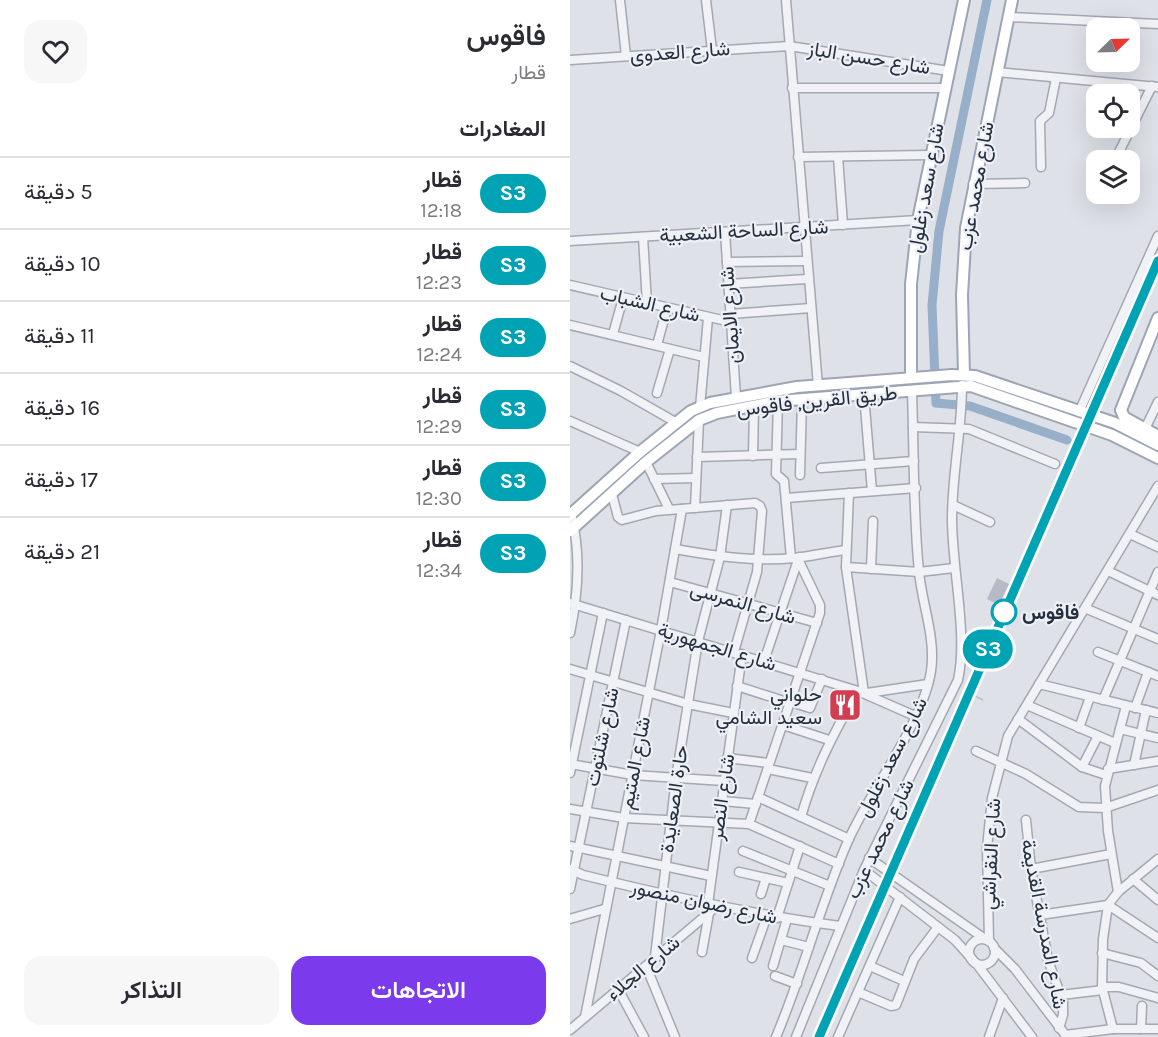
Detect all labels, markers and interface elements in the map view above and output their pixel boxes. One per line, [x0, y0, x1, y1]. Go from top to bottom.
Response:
north arrow [1086, 18, 1140, 72]
map controls [1086, 18, 1140, 204]
text: فاقوس [466, 19, 546, 52]
button: heart [24, 20, 87, 83]
street label: شارع العدوى [629, 37, 731, 69]
street label: شارع حسن الباز [805, 37, 932, 81]
text: قطار [511, 61, 546, 84]
button: locate [1086, 84, 1140, 138]
text: المغادرات [460, 116, 546, 142]
street label: شارع محمد عزب [953, 120, 1001, 252]
street label: شارع سعد زغلول [903, 121, 951, 255]
button: layers [1086, 150, 1140, 204]
text: قطار [423, 167, 462, 193]
text: 5 دقيقة [24, 179, 93, 205]
text: S3 [500, 181, 526, 205]
text: 12:18 [420, 199, 462, 222]
street label: شارع الساحة الشعبية [659, 215, 829, 249]
text: قطار [423, 239, 462, 265]
text: 10 دقيقة [24, 251, 100, 277]
text: S3 [500, 253, 526, 277]
street label: شارع الايمان [715, 265, 747, 364]
text: 12:23 [416, 271, 462, 294]
street label: شارع الشباب [597, 281, 702, 329]
text: قطار [423, 311, 462, 337]
text: 11 دقيقة [24, 323, 95, 349]
text: S3 [500, 325, 526, 349]
text: 12:24 [416, 343, 462, 366]
street label: طريق القرين, فاقوس [735, 381, 899, 422]
text: قطار [423, 383, 462, 409]
text: 16 دقيقة [24, 395, 100, 421]
text: S3 [500, 397, 526, 421]
text: 12:29 [416, 415, 462, 438]
text: قطار [423, 455, 462, 481]
text: 17 دقيقة [24, 467, 98, 493]
text: S3 [500, 469, 526, 493]
text: 12:30 [416, 487, 462, 510]
text: قطار [423, 527, 462, 553]
text: 21 دقيقة [24, 539, 100, 565]
text: S3 [500, 541, 526, 565]
text: 12:34 [416, 559, 462, 582]
street label: شارع النمرسى [687, 577, 798, 631]
marker: فاقوس [991, 599, 1017, 625]
place label: فاقوس [1022, 601, 1079, 625]
street label: شارع الجمهورية [654, 618, 779, 678]
line badge: S3 [961, 630, 1015, 668]
text: S3 [975, 637, 1001, 661]
place label: حلواني سعيد الشامي [716, 683, 822, 734]
street label: شارع شلتوت [580, 685, 626, 789]
restaurant icon: حلواني سعيد الشامي [827, 687, 863, 723]
street label: شارع سعد زغلول [852, 693, 934, 822]
street label: شارع المتيم [615, 715, 657, 812]
street label: حارة الصعايدة [655, 744, 694, 854]
street label: شارع النصر [704, 752, 741, 843]
street label: شارع محمد عزب [841, 775, 921, 903]
street label: شارع النقراشي [977, 798, 1010, 911]
street label: شارع المدرسة القديمة [1014, 837, 1072, 1011]
street label: شارع رضوان منصور [627, 875, 779, 931]
street label: شارع الجلاء [601, 931, 686, 1007]
button: التذاكر [24, 956, 279, 1025]
button: الاتجاهات [291, 956, 546, 1025]

